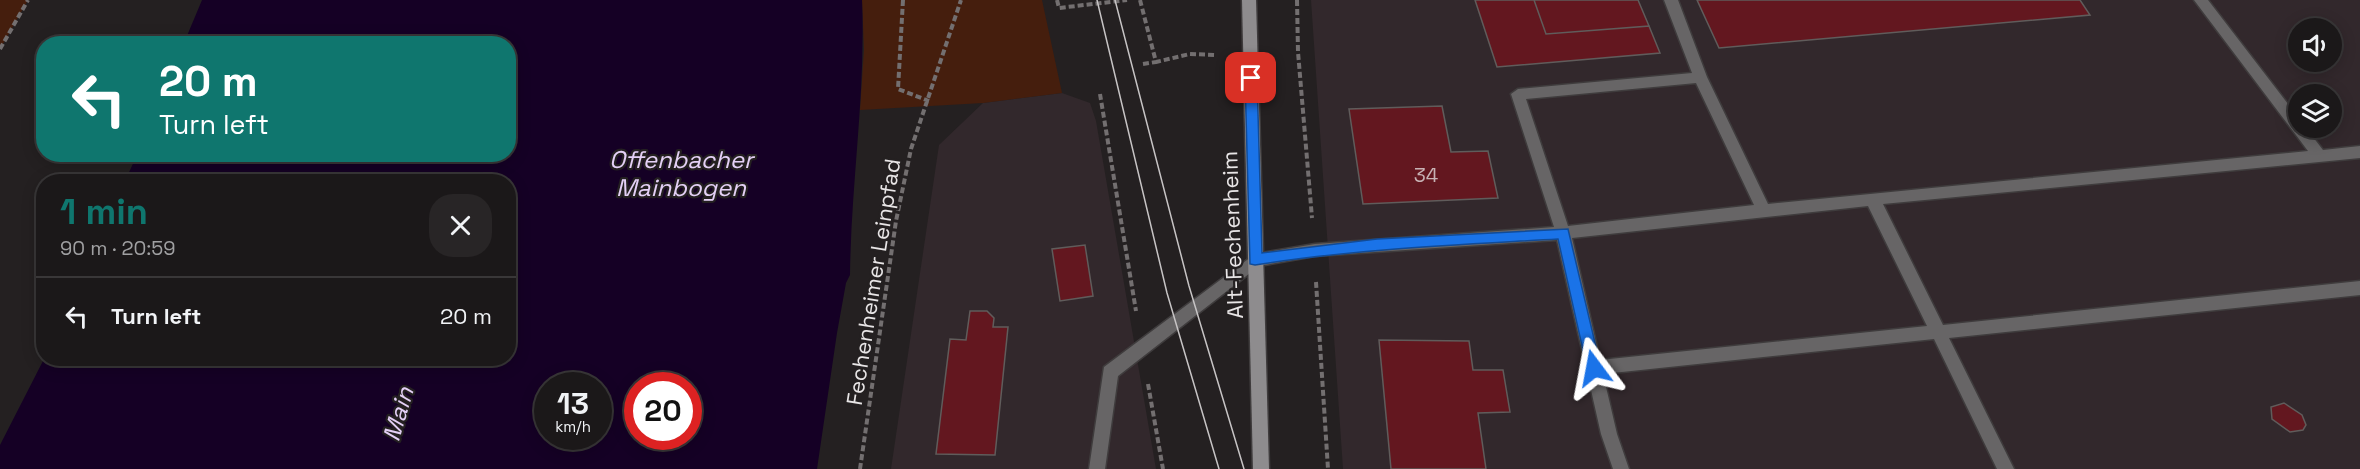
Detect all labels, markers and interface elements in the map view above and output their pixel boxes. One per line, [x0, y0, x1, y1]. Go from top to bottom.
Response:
map controls [2288, 18, 2342, 138]
button: sound [2288, 18, 2342, 72]
pin [1225, 52, 1276, 103]
text: 20 m [159, 55, 258, 108]
icon: left [60, 60, 138, 138]
icon: arrive [1234, 61, 1267, 94]
button: layers [2288, 84, 2342, 138]
text: Turn left [159, 107, 269, 142]
water label: Offenbacher Mainbogen [609, 144, 756, 203]
street label: Alt-Fechenheim [1215, 151, 1249, 319]
street label: Fechenheimer Leinpfad [840, 157, 906, 407]
house number: 34 [1414, 162, 1438, 188]
text: 1 min [60, 189, 148, 235]
button: close [429, 194, 492, 257]
text: 90 m · 20:59 [60, 235, 176, 261]
icon: left [60, 300, 93, 333]
text: Turn left [111, 302, 201, 330]
text: 20 m [440, 302, 492, 330]
position arrow [1562, 336, 1626, 400]
speed limit sign: 20 [624, 372, 702, 450]
water label: Main [375, 382, 421, 445]
text: 13 [557, 384, 589, 423]
text: km/h [555, 417, 591, 436]

